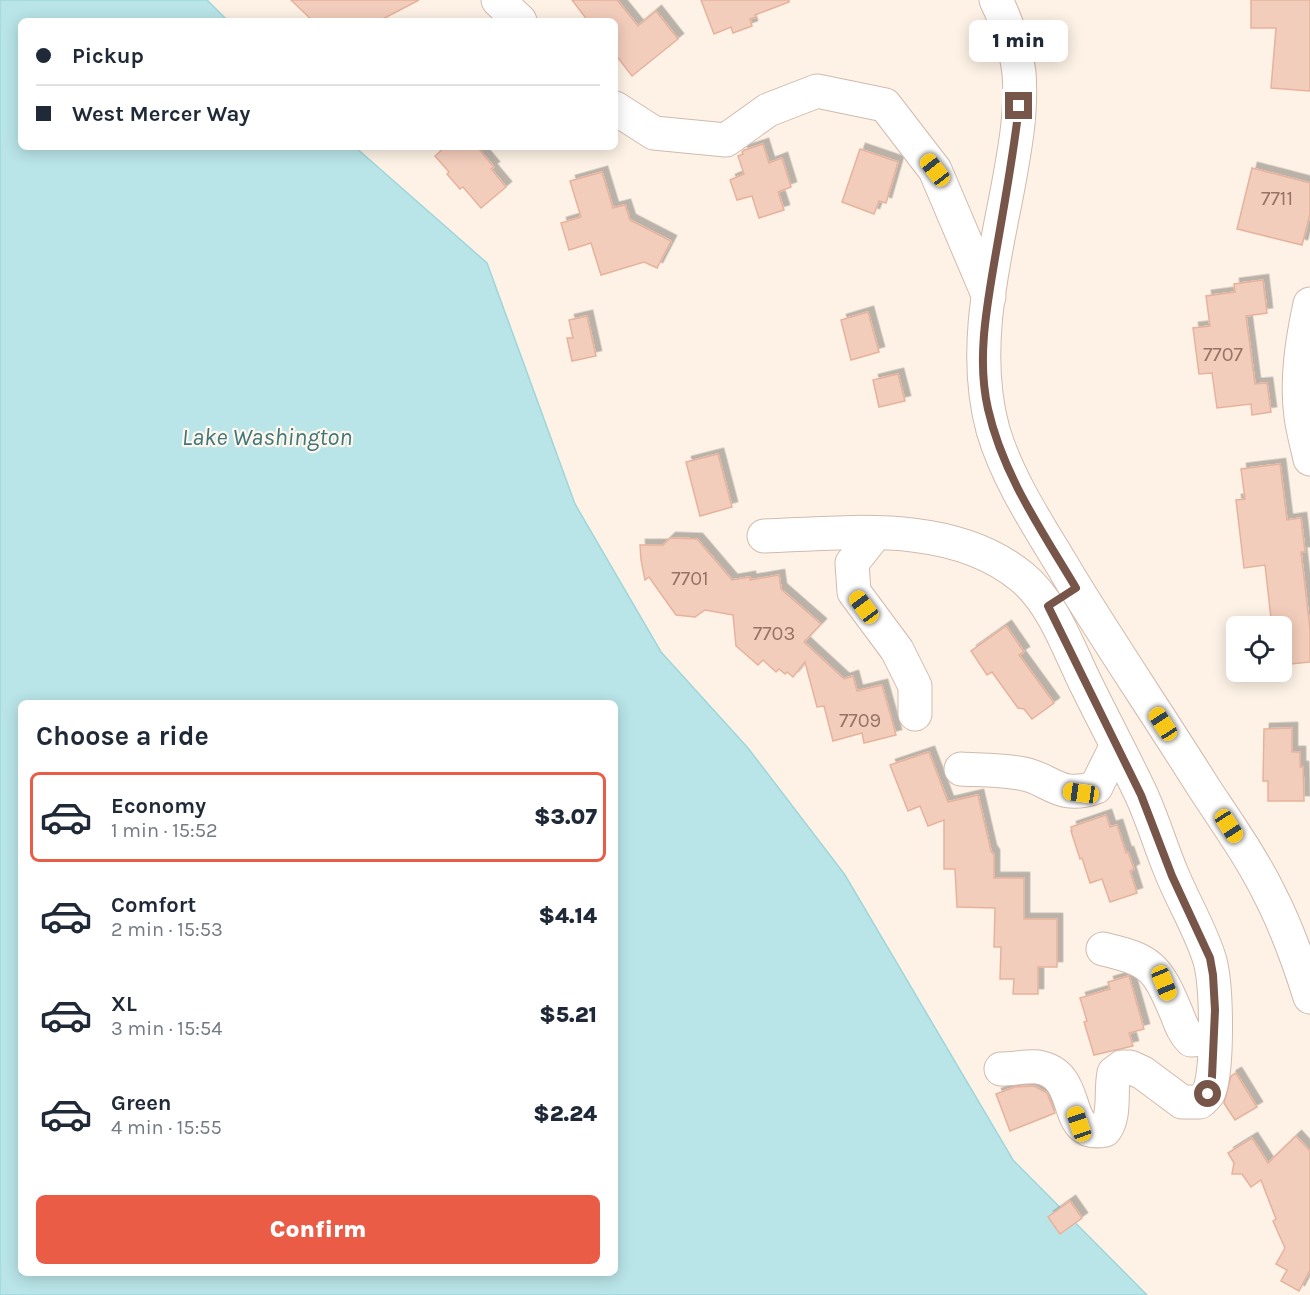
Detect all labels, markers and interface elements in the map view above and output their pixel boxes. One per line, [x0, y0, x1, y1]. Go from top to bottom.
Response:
callout: 1 min [970, 19, 1068, 61]
text: 1 min [992, 29, 1045, 52]
text: Pickup [72, 43, 144, 69]
route end [1005, 92, 1032, 119]
text: West Mercer Way [72, 101, 250, 127]
car [917, 150, 953, 190]
house number: 7711 [1261, 187, 1293, 210]
house number: 7707 [1203, 343, 1244, 366]
water label: Lake Washington [182, 423, 352, 451]
house number: 7701 [671, 567, 709, 590]
car [846, 587, 882, 627]
map controls [1226, 616, 1292, 682]
button: locate [1226, 616, 1292, 682]
house number: 7703 [753, 622, 795, 645]
car [1146, 704, 1180, 744]
house number: 7709 [839, 709, 881, 732]
text: Choose a ride [36, 720, 209, 752]
car [1062, 782, 1100, 804]
icon: car [39, 790, 93, 844]
text: Economy [111, 793, 206, 819]
text: $3.07 [534, 804, 597, 830]
car [1212, 806, 1246, 846]
text: 1 min · 15:52 [111, 819, 218, 842]
icon: car [39, 889, 93, 943]
text: Comfort [111, 892, 196, 918]
text: $4.14 [539, 903, 597, 929]
text: 2 min · 15:53 [111, 918, 223, 941]
car [1149, 963, 1179, 1003]
icon: car [39, 988, 93, 1042]
text: XL [111, 991, 137, 1017]
text: $5.21 [539, 1002, 597, 1028]
text: 3 min · 15:54 [111, 1017, 222, 1040]
route start [1194, 1080, 1221, 1107]
icon: car [39, 1087, 93, 1141]
text: Green [111, 1090, 172, 1116]
text: $2.24 [533, 1101, 597, 1127]
car [1065, 1104, 1093, 1144]
text: 4 min · 15:55 [111, 1116, 222, 1139]
button: Confirm [36, 1195, 600, 1264]

